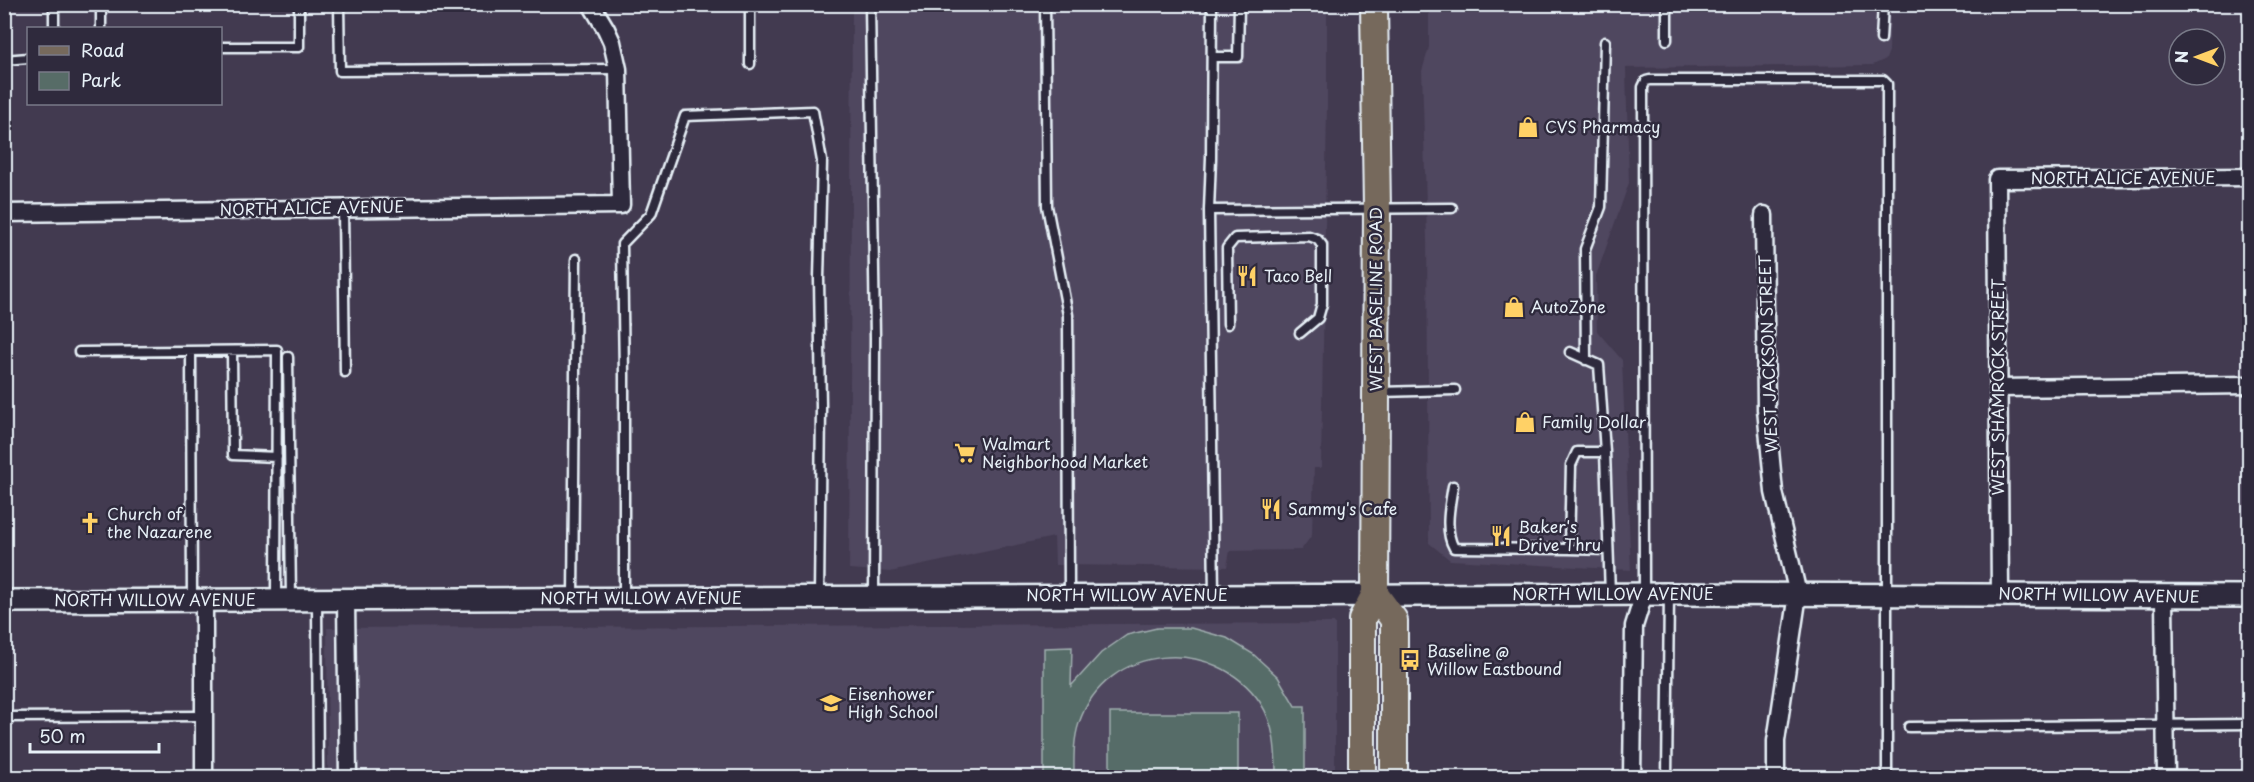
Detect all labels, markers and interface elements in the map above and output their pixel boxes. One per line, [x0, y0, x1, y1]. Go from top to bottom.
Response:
legend [27, 27, 222, 105]
north arrow [2167, 27, 2227, 87]
text: Road [81, 36, 125, 63]
text: N [2169, 51, 2193, 63]
text: Park [81, 66, 121, 93]
place label: CVS Pharmacy [1545, 114, 1660, 138]
shop icon: CVS Pharmacy [1516, 115, 1540, 139]
street label: NORTH ALICE AVENUE [2031, 165, 2215, 189]
street label: NORTH ALICE AVENUE [220, 193, 404, 221]
street label: WEST BASELINE ROAD [1363, 207, 1387, 391]
street label: WEST JACKSON STREET [1752, 254, 1782, 453]
place label: Taco Bell [1264, 263, 1332, 287]
restaurant icon: Taco Bell [1235, 264, 1259, 288]
street label: WEST SHAMROCK STREET [1985, 279, 2009, 495]
place label: AutoZone [1531, 294, 1606, 318]
shop icon: AutoZone [1502, 295, 1526, 319]
place label: Family Dollar [1542, 409, 1647, 433]
shop icon: Family Dollar [1513, 410, 1537, 434]
place label: Walmart Neighborhood Market [982, 431, 1148, 473]
supermarket icon: Walmart Neighborhood Market [953, 441, 977, 465]
place label: Sammy's Cafe [1288, 496, 1397, 520]
restaurant icon: Sammy's Cafe [1259, 497, 1283, 521]
place label: Church of the Nazarene [107, 501, 212, 543]
church icon: Church of the Nazarene [78, 511, 102, 535]
place label: Baker's Drive Thru [1518, 514, 1601, 556]
restaurant icon: Baker's Drive Thru [1489, 524, 1513, 548]
street label: NORTH WILLOW AVENUE [1998, 580, 2200, 608]
street label: NORTH WILLOW AVENUE [1512, 581, 1714, 605]
street label: NORTH WILLOW AVENUE [1026, 582, 1228, 606]
street label: NORTH WILLOW AVENUE [540, 585, 742, 609]
street label: NORTH WILLOW AVENUE [54, 587, 256, 611]
place label: Baseline @ Willow Eastbound [1427, 638, 1562, 680]
bus stop icon: Baseline @ Willow Eastbound [1398, 648, 1422, 672]
place label: Eisenhower High School [848, 681, 938, 723]
school or university icon: Eisenhower High School [819, 691, 843, 715]
scale bar [30, 716, 159, 754]
text: 50 m [39, 722, 86, 749]

